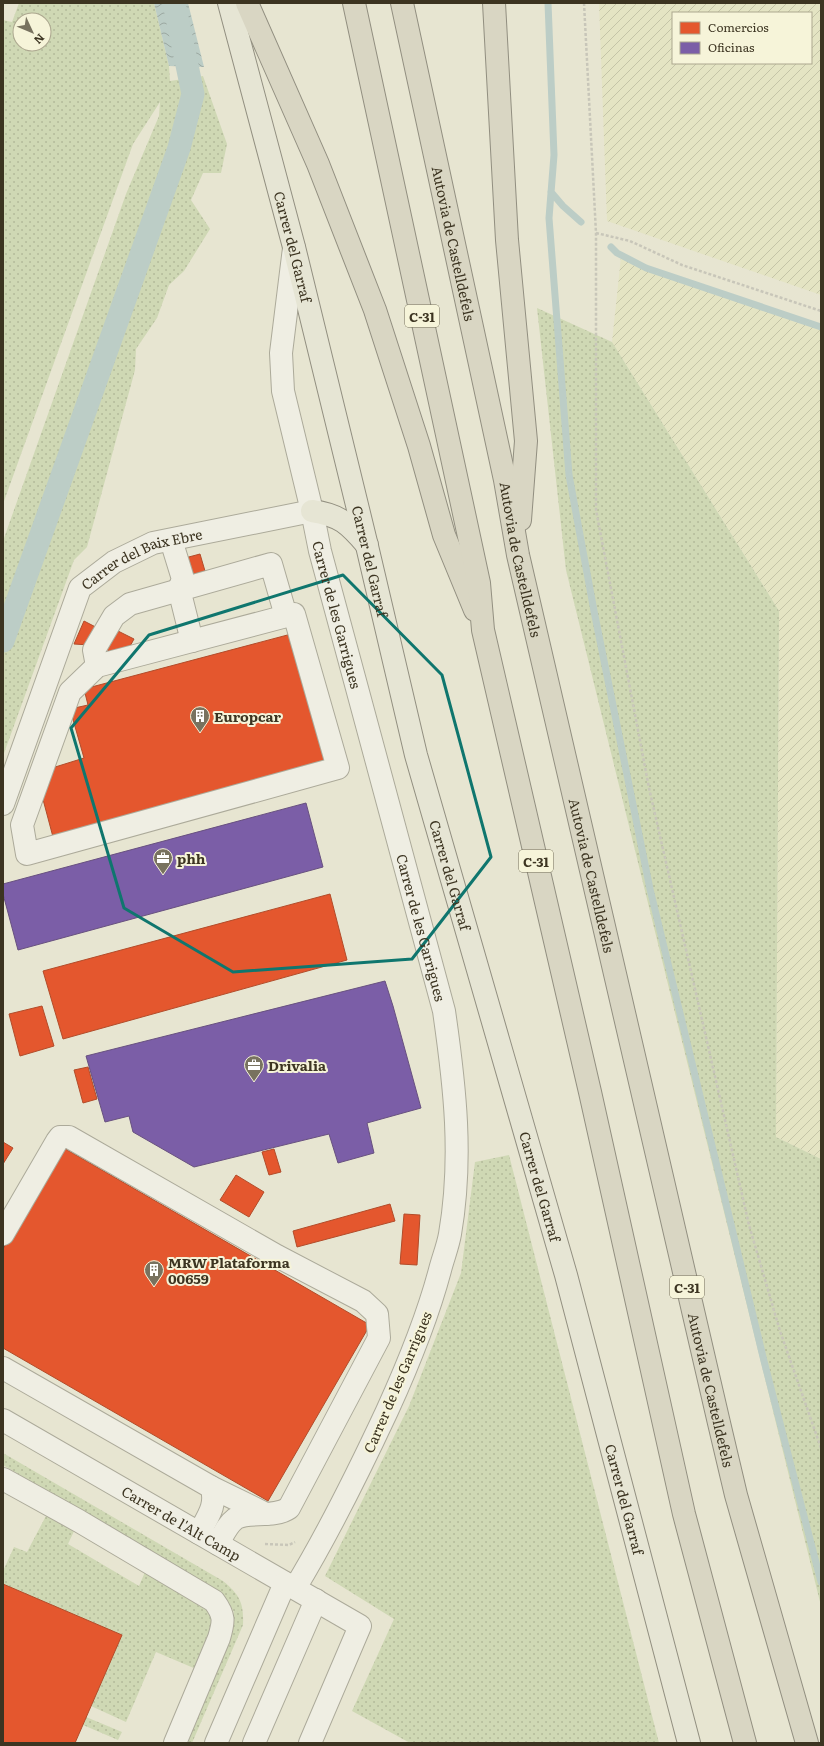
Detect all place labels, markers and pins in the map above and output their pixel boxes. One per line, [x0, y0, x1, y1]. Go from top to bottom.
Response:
building icon: Europcar [189, 705, 211, 733]
place label: Europcar [214, 706, 281, 726]
office icon: phh [152, 847, 174, 875]
place label: phh [177, 848, 206, 868]
office icon: Drivalia [243, 1054, 265, 1082]
place label: Drivalia [268, 1055, 327, 1075]
place label: MRW Plataforma 00659 [168, 1252, 291, 1288]
building icon: MRW Plataforma 00659 [143, 1259, 165, 1287]

